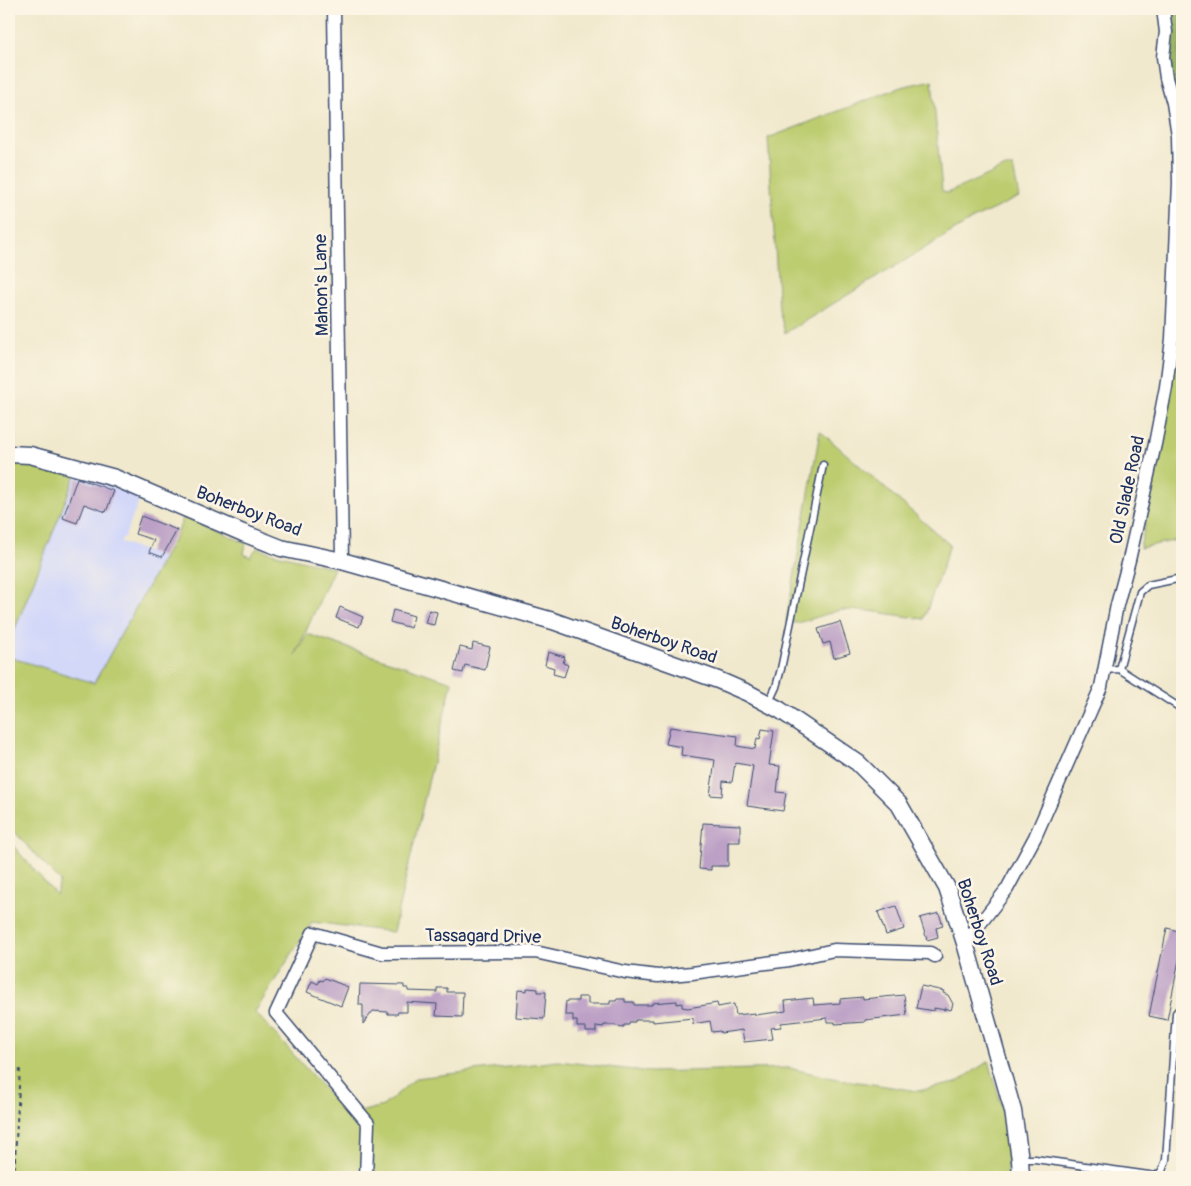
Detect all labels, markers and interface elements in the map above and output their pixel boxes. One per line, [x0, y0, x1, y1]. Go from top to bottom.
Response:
street label: Mahon's Lane [309, 234, 334, 336]
street label: Old Slade Road [1105, 434, 1150, 547]
street label: Boherboy Road [193, 481, 305, 542]
street label: Boherboy Road [608, 612, 720, 669]
street label: Boherboy Road [951, 876, 1008, 988]
street label: Tassagard Drive [425, 924, 542, 949]

